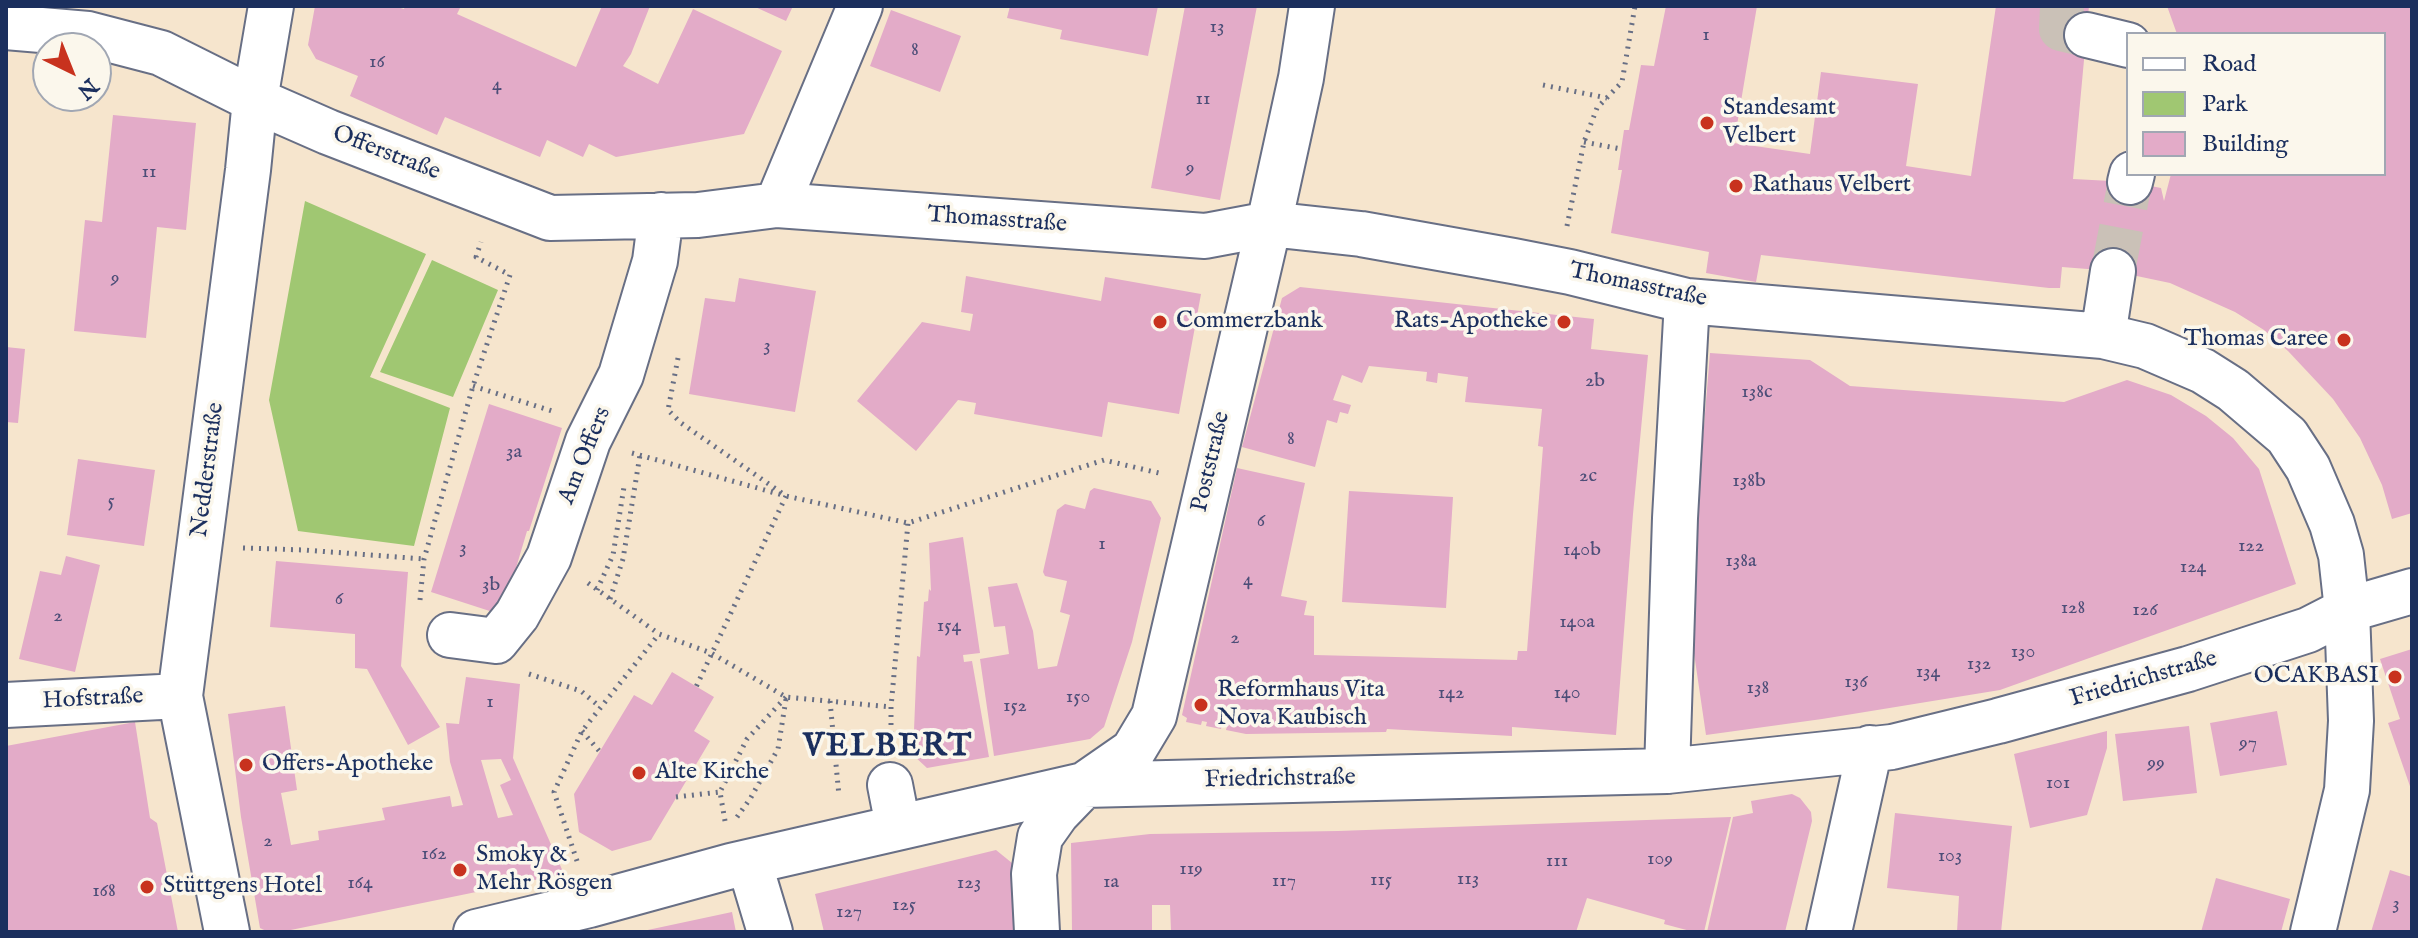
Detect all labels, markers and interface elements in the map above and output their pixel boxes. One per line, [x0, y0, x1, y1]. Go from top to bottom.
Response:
house number: 13 [1210, 16, 1224, 40]
house number: 1 [1702, 24, 1710, 48]
north arrow [32, 32, 112, 112]
legend [2126, 32, 2386, 176]
house number: 8 [911, 39, 919, 63]
text: Road [2202, 49, 2256, 80]
house number: 16 [369, 51, 385, 75]
text: N [70, 71, 104, 105]
house number: 4 [492, 74, 502, 98]
house number: 11 [1196, 88, 1210, 112]
text: Park [2202, 89, 2248, 120]
place label: Standesamt Velbert [1723, 95, 1836, 151]
marker: Standesamt Velbert [1698, 114, 1716, 132]
street label: Offerstraße [328, 120, 444, 188]
text: Building [2202, 129, 2288, 160]
house number: 9 [1186, 157, 1194, 181]
house number: 11 [142, 161, 156, 185]
place label: Rathaus Velbert [1752, 172, 1911, 200]
marker: Rathaus Velbert [1727, 177, 1745, 195]
street label: Thomasstraße [926, 202, 1068, 240]
street label: Thomasstraße [1567, 257, 1709, 315]
house number: 9 [111, 267, 119, 291]
place label: Commerzbank [1176, 308, 1323, 336]
place label: Rats-Apotheke [1394, 308, 1548, 336]
marker: Commerzbank [1151, 313, 1169, 331]
marker: Rats-Apotheke [1555, 313, 1573, 331]
place label: Thomas Caree [2184, 326, 2328, 354]
marker: Thomas Caree [2335, 331, 2353, 349]
house number: 3 [763, 335, 771, 359]
house number: 2b [1585, 370, 1605, 394]
house number: 138c [1741, 381, 1773, 405]
street label: Nedderstraße [186, 401, 232, 539]
street label: Am Offers [553, 403, 619, 509]
street label: Poststraße [1186, 409, 1238, 515]
house number: 8 [1287, 428, 1295, 452]
house number: 3a [506, 441, 522, 465]
house number: 2c [1579, 465, 1597, 489]
house number: 138b [1732, 470, 1766, 494]
house number: 5 [107, 490, 115, 514]
house number: 6 [1257, 510, 1265, 534]
house number: 1 [1098, 533, 1106, 557]
house number: 122 [2238, 535, 2264, 559]
house number: 3 [459, 537, 467, 561]
house number: 140b [1563, 539, 1601, 563]
house number: 138a [1725, 550, 1757, 574]
house number: 124 [2180, 556, 2206, 580]
house number: 4 [1243, 569, 1253, 593]
house number: 3b [482, 574, 500, 598]
house number: 6 [335, 588, 343, 612]
house number: 128 [2061, 597, 2085, 621]
house number: 126 [2132, 599, 2158, 623]
house number: 2 [53, 605, 63, 629]
house number: 140a [1559, 611, 1595, 635]
house number: 154 [937, 615, 961, 639]
house number: 2 [1230, 627, 1240, 651]
house number: 130 [2011, 641, 2035, 665]
street label: Friedrichstraße [2067, 645, 2221, 715]
house number: 132 [1967, 653, 1991, 677]
house number: 134 [1916, 661, 1940, 685]
place label: OCAKBASI [2254, 663, 2379, 691]
marker: OCAKBASI [2386, 668, 2404, 686]
house number: 136 [1844, 671, 1868, 695]
place label: Reformhaus Vita Nova Kaubisch [1217, 677, 1385, 733]
house number: 138 [1747, 677, 1769, 701]
house number: 142 [1438, 682, 1464, 706]
house number: 140 [1553, 682, 1581, 706]
street label: Hofstraße [42, 683, 144, 717]
house number: 150 [1066, 686, 1090, 710]
house number: 1 [486, 691, 494, 715]
house number: 152 [1003, 695, 1027, 719]
marker: Reformhaus Vita Nova Kaubisch [1192, 696, 1210, 714]
district label: VELBERT [803, 729, 973, 767]
house number: 97 [2239, 732, 2257, 756]
place label: Offers-Apotheke [262, 751, 433, 779]
house number: 99 [2147, 752, 2165, 776]
marker: Offers-Apotheke [237, 756, 255, 774]
place label: Alte Kirche [655, 759, 769, 787]
marker: Alte Kirche [630, 764, 648, 782]
street label: Friedrichstraße [1204, 764, 1356, 796]
house number: 101 [2046, 772, 2070, 796]
house number: 2 [263, 830, 273, 854]
place label: Smoky & Mehr Rösgen [476, 842, 613, 898]
house number: 162 [421, 843, 447, 867]
house number: 103 [1938, 845, 1962, 869]
house number: 109 [1647, 848, 1673, 872]
house number: 111 [1546, 850, 1568, 874]
house number: 119 [1179, 858, 1203, 882]
marker: Smoky & Mehr Rösgen [451, 861, 469, 879]
house number: 113 [1457, 868, 1479, 892]
house number: 115 [1370, 869, 1392, 893]
house number: 117 [1272, 870, 1296, 894]
house number: 1a [1103, 871, 1119, 895]
house number: 164 [347, 872, 373, 896]
house number: 123 [957, 872, 981, 896]
place label: Stüttgens Hotel [163, 873, 322, 901]
marker: Stüttgens Hotel [138, 878, 156, 896]
house number: 168 [92, 880, 116, 904]
house number: 3 [2392, 893, 2400, 917]
house number: 125 [892, 894, 916, 918]
house number: 127 [836, 901, 862, 925]

